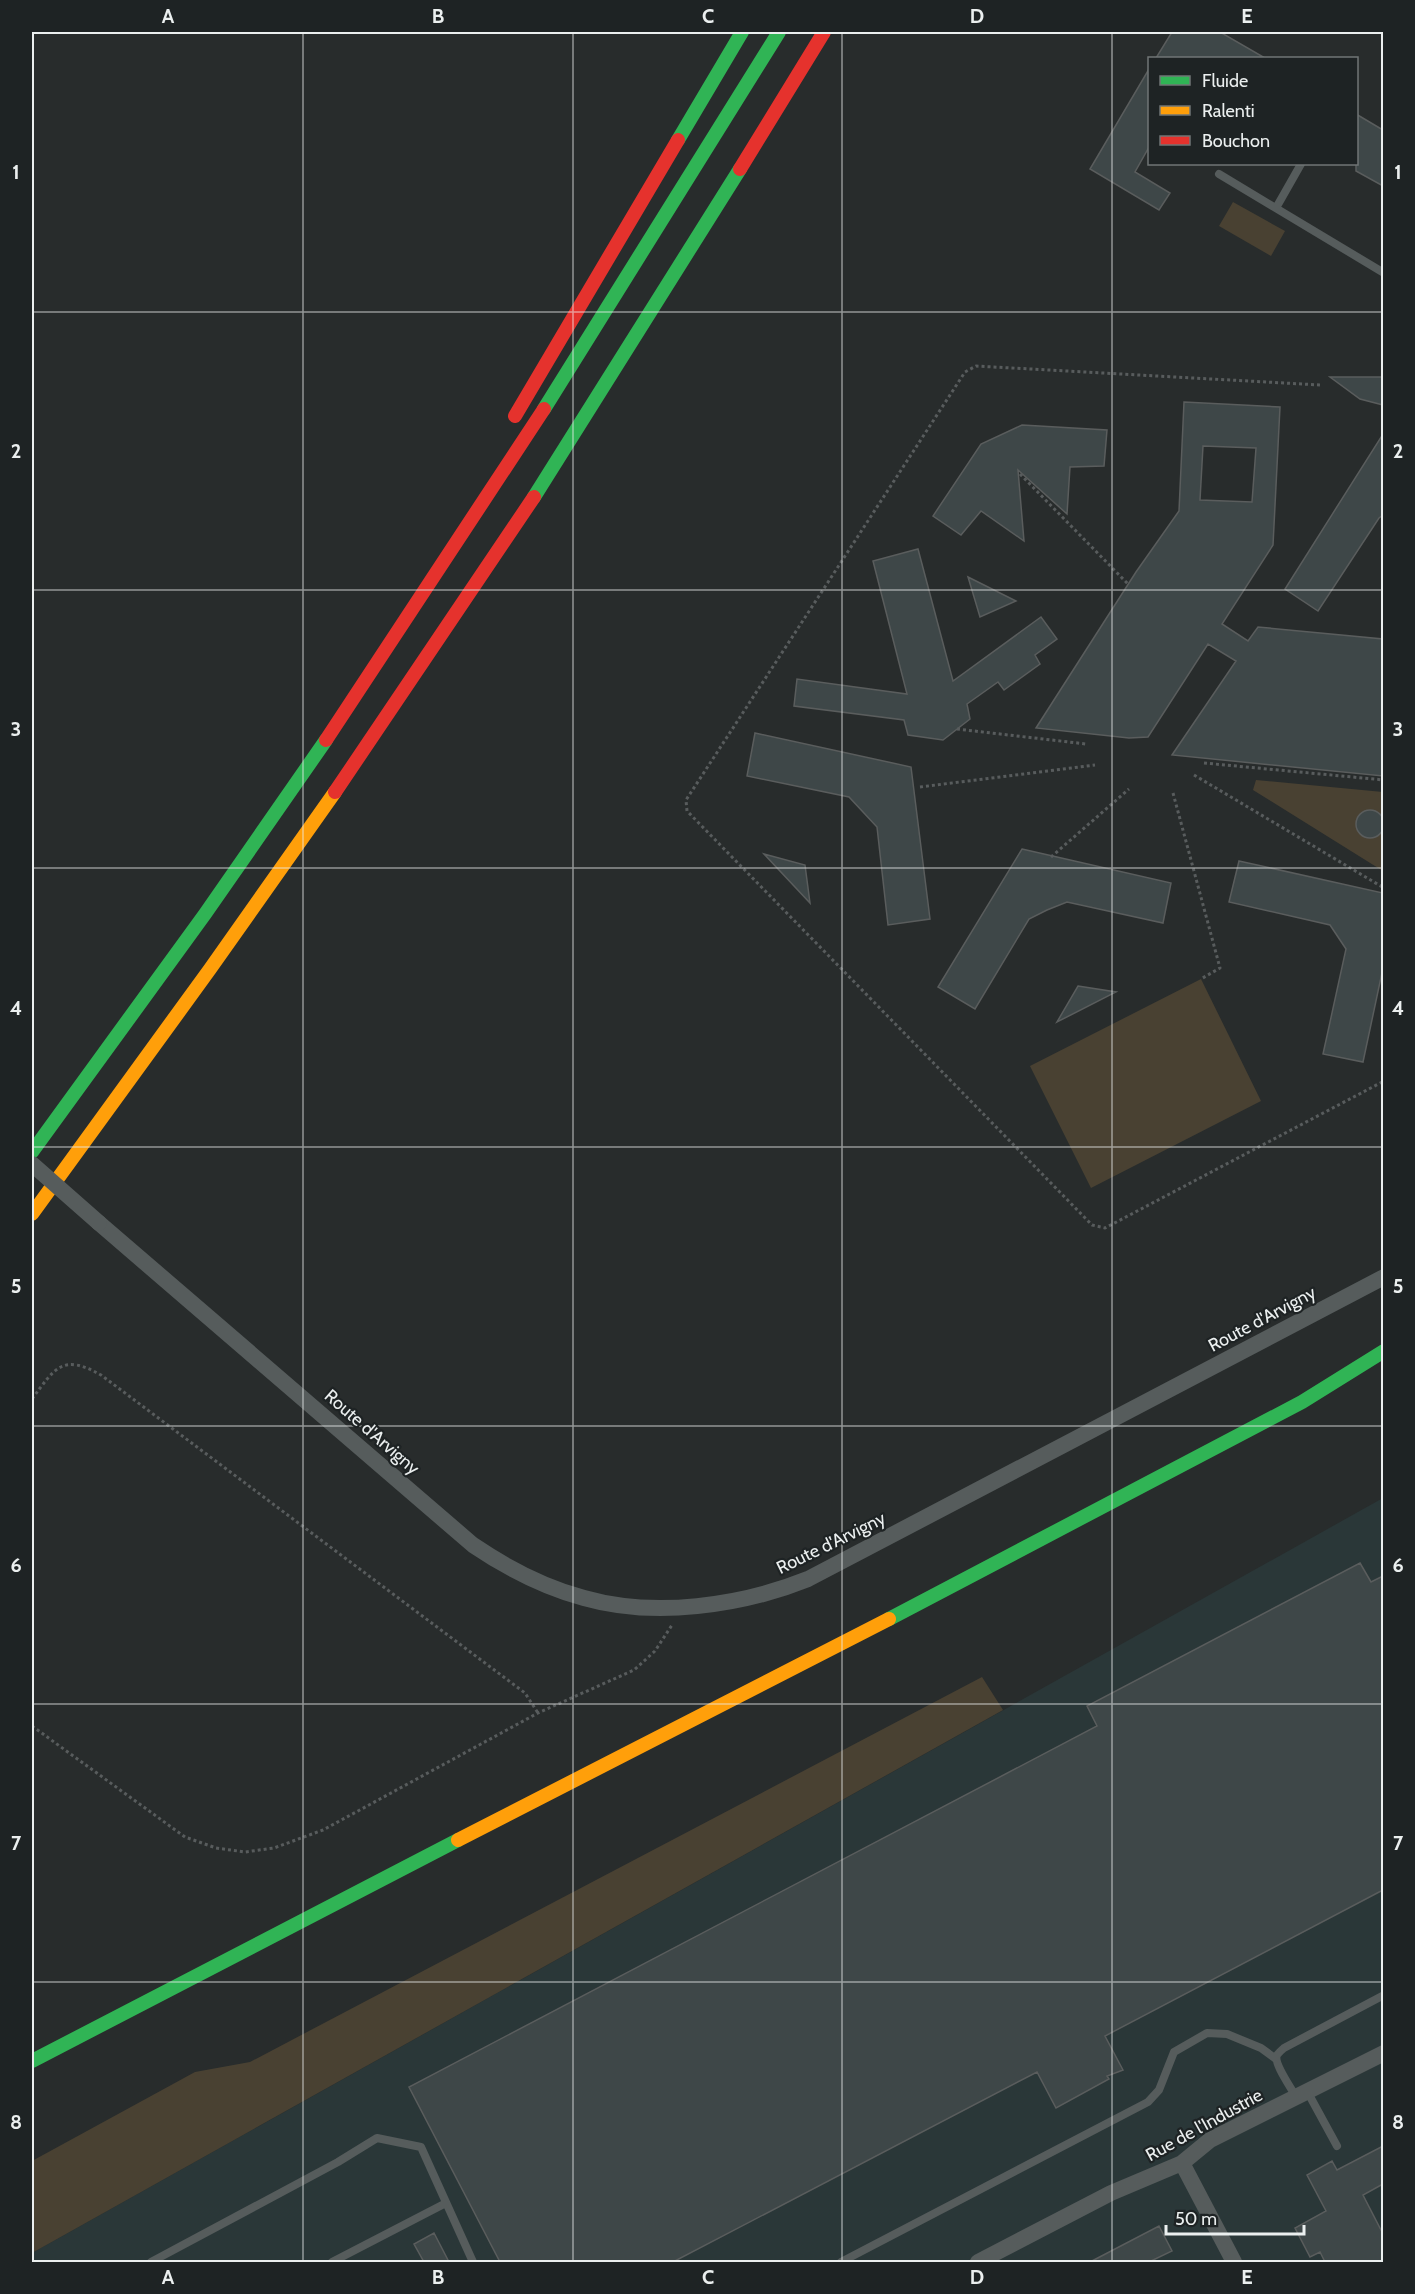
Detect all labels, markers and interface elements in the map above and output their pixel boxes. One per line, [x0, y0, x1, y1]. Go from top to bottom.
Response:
text: A [162, 4, 175, 28]
text: B [432, 4, 444, 28]
text: C [702, 4, 714, 28]
text: D [970, 4, 984, 28]
text: E [1241, 4, 1253, 28]
legend [1148, 57, 1358, 165]
text: Fluide [1202, 70, 1248, 92]
text: Ralenti [1202, 100, 1255, 122]
text: Bouchon [1202, 130, 1270, 152]
text: 1 [12, 160, 20, 184]
text: 1 [1394, 160, 1402, 184]
text: 2 [11, 439, 21, 463]
text: 2 [1393, 439, 1403, 463]
text: 3 [11, 717, 21, 741]
text: 3 [1393, 717, 1403, 741]
text: 4 [10, 996, 22, 1020]
text: 4 [1392, 996, 1404, 1020]
text: 5 [11, 1274, 21, 1298]
text: 5 [1393, 1274, 1403, 1298]
street label: Route d'Arvigny [1204, 1281, 1320, 1357]
street label: Route d'Arvigny [320, 1385, 424, 1479]
street label: Route d'Arvigny [773, 1507, 889, 1579]
text: 6 [10, 1553, 22, 1577]
text: 6 [1392, 1553, 1404, 1577]
text: 7 [11, 1831, 22, 1855]
text: 7 [1393, 1831, 1404, 1855]
street label: Rue de l'Industrie [1142, 2084, 1266, 2166]
text: 8 [10, 2110, 22, 2134]
text: 8 [1392, 2110, 1404, 2134]
scale bar [1166, 2198, 1304, 2236]
text: 50 m [1175, 2208, 1217, 2230]
text: A [162, 2265, 175, 2289]
text: B [432, 2265, 444, 2289]
text: C [702, 2265, 714, 2289]
text: D [970, 2265, 984, 2289]
text: E [1241, 2265, 1253, 2289]

